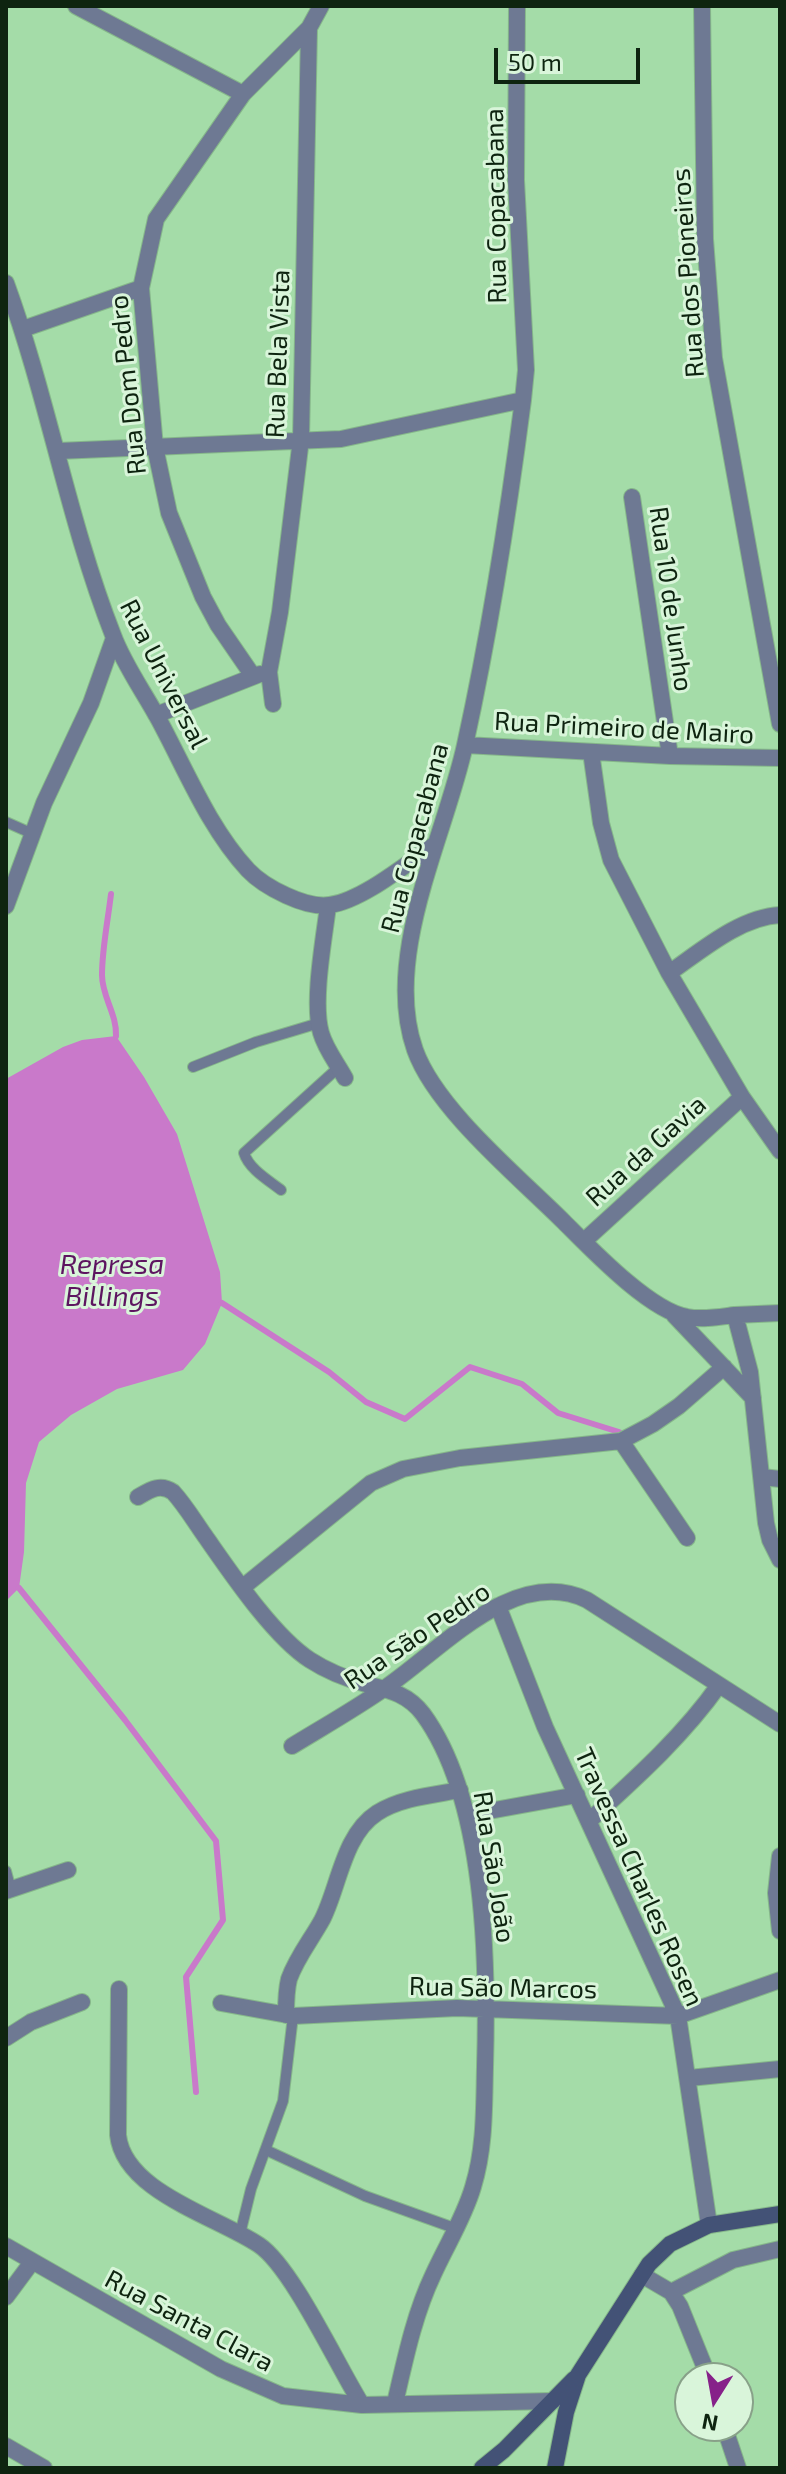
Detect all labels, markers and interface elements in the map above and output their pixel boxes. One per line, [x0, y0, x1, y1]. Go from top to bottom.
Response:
scale bar [498, 32, 644, 82]
text: 50 m [508, 47, 562, 76]
street label: Rua Copacabana [479, 108, 513, 304]
street label: Rua dos Pioneiros [665, 167, 711, 379]
street label: Rua Bela Vista [259, 269, 297, 439]
street label: Rua Dom Pedro [103, 294, 153, 476]
street label: Rua 10 de Junho [643, 505, 699, 693]
street label: Rua Universal [113, 594, 215, 754]
street label: Rua Primeiro de Mairo [493, 706, 755, 750]
street label: Rua Copacabana [375, 740, 455, 936]
street label: Rua da Gavia [579, 1089, 713, 1213]
water label: Represa Billings [60, 1248, 164, 1314]
street label: Rua São Pedro [338, 1576, 496, 1696]
street label: Travessa Charles Rosen [568, 1743, 710, 2011]
street label: Rua São João [467, 1789, 521, 1945]
street label: Rua São Marcos [409, 1971, 597, 2005]
street label: Rua Santa Clara [99, 2263, 279, 2379]
north arrow [674, 2362, 754, 2442]
text: N [700, 2409, 720, 2438]

